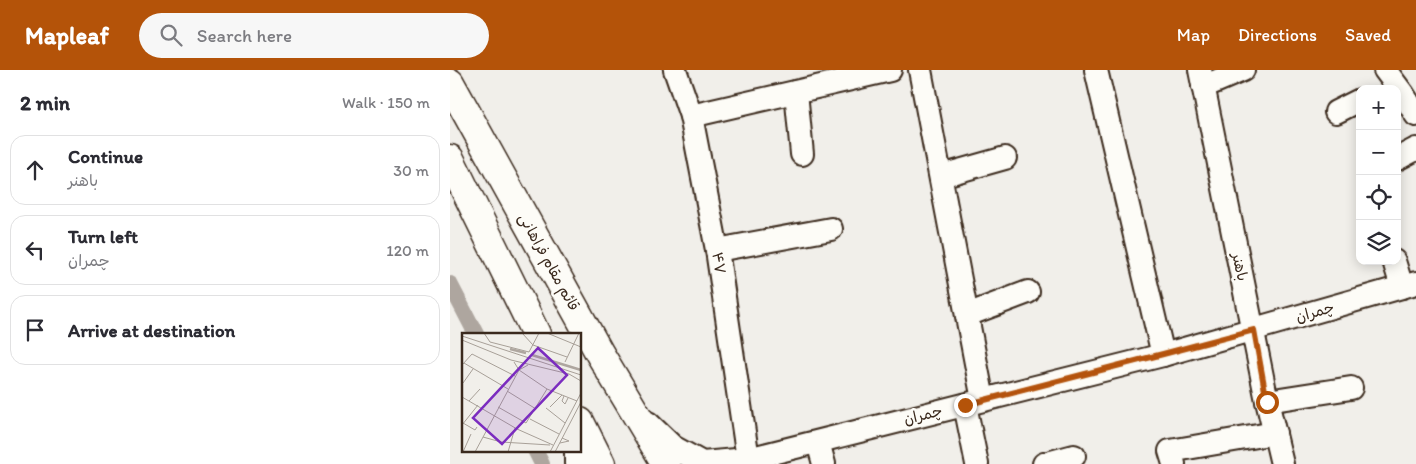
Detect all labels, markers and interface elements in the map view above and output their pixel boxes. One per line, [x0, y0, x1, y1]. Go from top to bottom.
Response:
search box [139, 13, 489, 58]
text: Mapleaf [25, 21, 109, 50]
icon: search [157, 21, 185, 49]
text: Search here [197, 24, 292, 47]
text: Map [1177, 24, 1210, 46]
text: Directions [1238, 24, 1317, 46]
text: Saved [1345, 24, 1391, 46]
map controls [1356, 85, 1401, 265]
button: + [1356, 85, 1401, 130]
text: 2 min [20, 90, 70, 115]
text: Walk · 150 m [342, 93, 430, 112]
button: − [1356, 130, 1401, 175]
text: Continue [68, 145, 143, 168]
icon: ahead [21, 156, 49, 184]
text: 30 m [393, 161, 429, 180]
text: باهنر [68, 171, 98, 190]
button: locate [1356, 175, 1401, 220]
street label: قائم مقام فراهانی [512, 210, 583, 315]
button: layers [1356, 220, 1401, 265]
text: Turn left [68, 225, 138, 248]
icon: left [21, 236, 49, 264]
text: 120 m [386, 241, 429, 260]
street label: باهنر [1228, 249, 1252, 283]
text: چمران [68, 251, 110, 270]
street label: ۴۷ [708, 251, 730, 275]
street label: چمران [1294, 298, 1337, 327]
icon: arrive [21, 316, 49, 344]
text: Arrive at destination [68, 319, 235, 342]
inset map [462, 333, 581, 452]
route start [1256, 391, 1279, 414]
route end [954, 394, 977, 417]
street label: چمران [902, 402, 944, 429]

